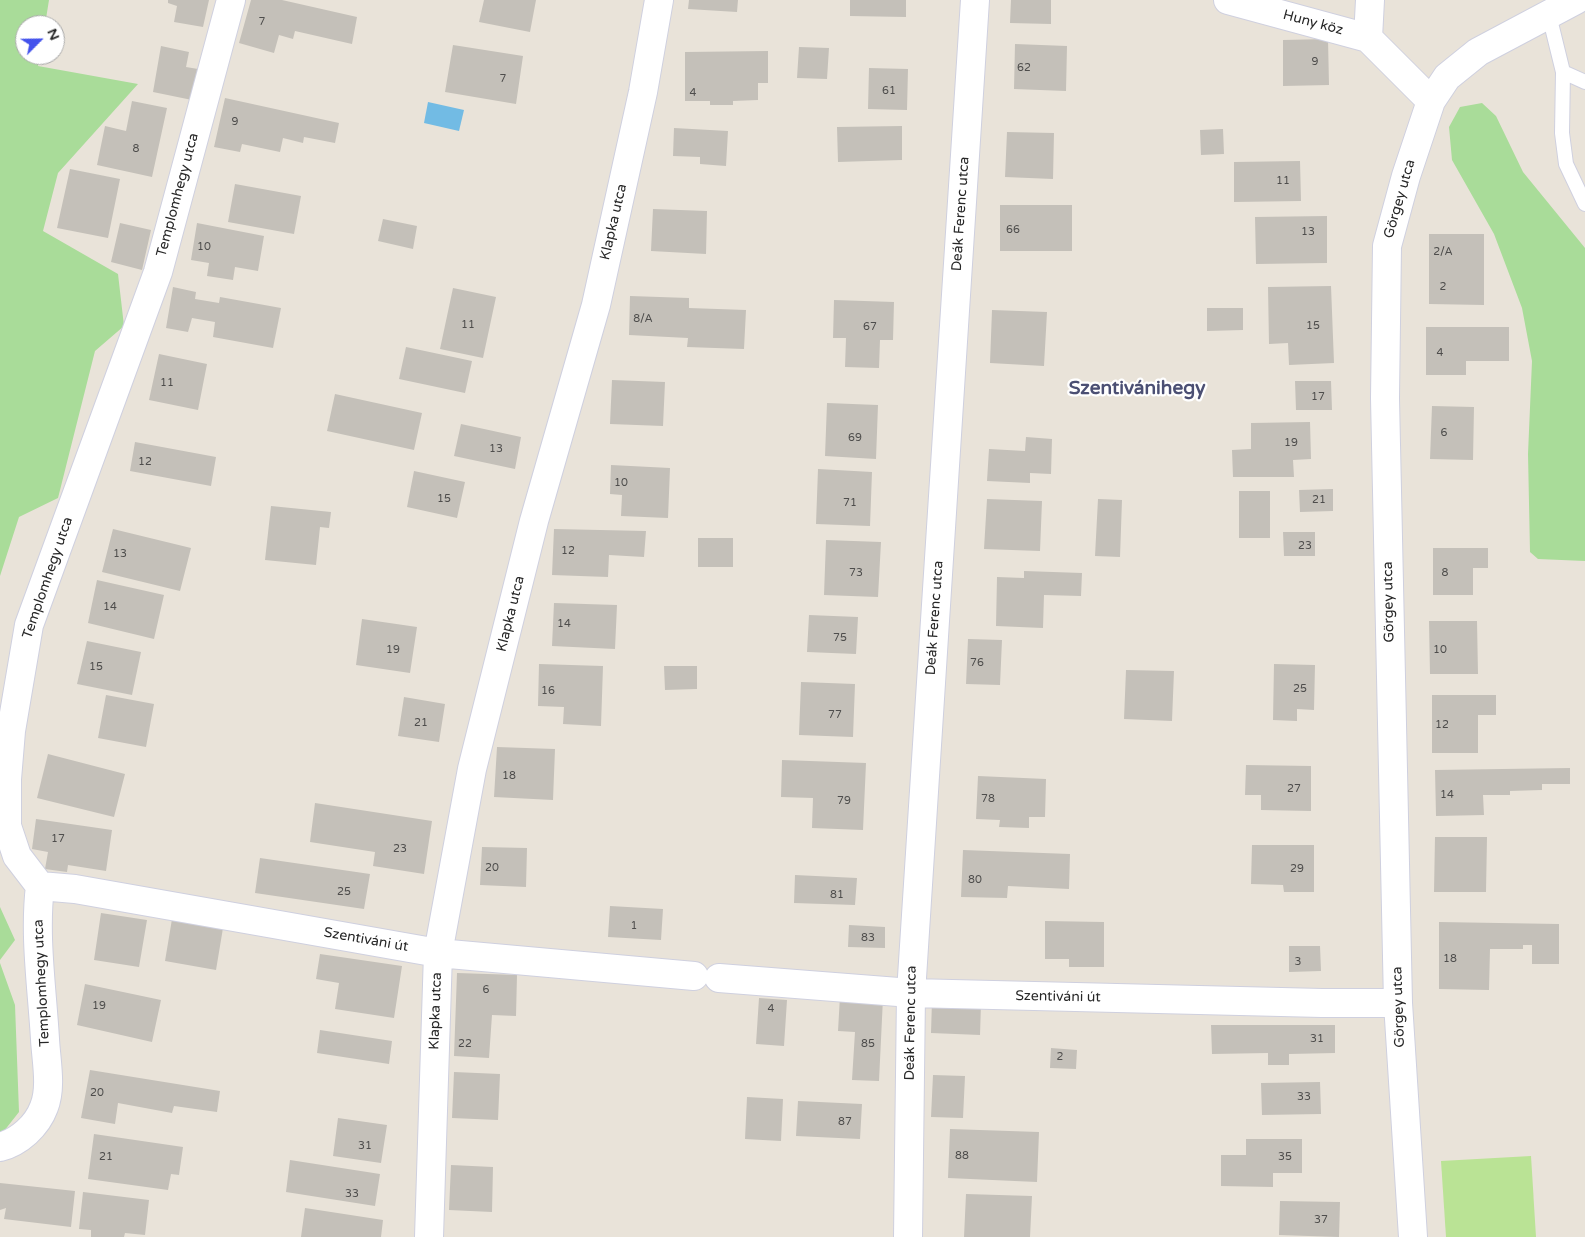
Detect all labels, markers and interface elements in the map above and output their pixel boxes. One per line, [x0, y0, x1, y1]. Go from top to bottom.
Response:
street label: Huny köz [1281, 7, 1345, 39]
north arrow [15, 15, 65, 65]
house number: 7 [259, 15, 265, 29]
text: N [43, 26, 63, 43]
house number: 9 [1312, 55, 1318, 69]
house number: 62 [1017, 61, 1031, 75]
house number: 7 [500, 72, 506, 86]
house number: 61 [882, 84, 896, 98]
house number: 4 [690, 86, 696, 100]
house number: 9 [232, 115, 238, 129]
street label: Templomhegy utca [153, 131, 203, 259]
house number: 8 [133, 142, 139, 156]
street label: Deák Ferenc utca [949, 156, 973, 272]
street label: Görgey utca [1381, 158, 1419, 240]
house number: 11 [1276, 174, 1290, 188]
street label: Klapka utca [597, 182, 631, 262]
house number: 66 [1006, 223, 1020, 237]
house number: 13 [1301, 225, 1315, 239]
house number: 10 [197, 240, 211, 254]
house number: 2/A [1433, 245, 1453, 259]
house number: 2 [1440, 280, 1446, 294]
house number: 8/A [633, 312, 653, 326]
house number: 11 [461, 318, 475, 332]
house number: 15 [1306, 319, 1320, 333]
house number: 67 [863, 320, 877, 334]
house number: 4 [1437, 346, 1443, 360]
house number: 11 [160, 376, 174, 390]
district label: Szentivánihegy [1069, 378, 1205, 400]
house number: 17 [1311, 390, 1325, 404]
house number: 6 [1441, 426, 1447, 440]
house number: 69 [848, 431, 862, 445]
house number: 19 [1284, 436, 1298, 450]
house number: 13 [489, 442, 503, 456]
house number: 12 [138, 455, 152, 469]
house number: 10 [614, 476, 628, 490]
house number: 15 [437, 492, 451, 506]
house number: 21 [1312, 493, 1326, 507]
house number: 71 [843, 496, 857, 510]
street label: Templomhegy utca [19, 515, 77, 641]
house number: 23 [1298, 539, 1312, 553]
house number: 12 [561, 544, 575, 558]
house number: 13 [113, 547, 127, 561]
street label: Deák Ferenc utca [923, 560, 947, 676]
street label: Görgey utca [1380, 561, 1398, 643]
house number: 73 [849, 566, 863, 580]
house number: 8 [1442, 566, 1448, 580]
street label: Klapka utca [493, 574, 529, 654]
house number: 14 [103, 600, 117, 614]
house number: 14 [557, 617, 571, 631]
house number: 75 [833, 631, 847, 645]
house number: 19 [386, 643, 400, 657]
house number: 10 [1433, 643, 1447, 657]
house number: 76 [970, 656, 984, 670]
house number: 15 [89, 660, 103, 674]
house number: 25 [1293, 682, 1307, 696]
house number: 16 [541, 684, 555, 698]
house number: 77 [828, 708, 842, 722]
house number: 21 [414, 716, 428, 730]
house number: 12 [1435, 718, 1449, 732]
house number: 18 [502, 769, 516, 783]
house number: 27 [1287, 782, 1301, 796]
house number: 14 [1440, 788, 1454, 802]
house number: 78 [981, 792, 995, 806]
house number: 79 [837, 794, 851, 808]
house number: 17 [51, 832, 65, 846]
house number: 23 [393, 842, 407, 856]
house number: 20 [485, 861, 499, 875]
house number: 29 [1290, 862, 1304, 876]
house number: 80 [968, 873, 982, 887]
house number: 25 [337, 885, 351, 899]
house number: 81 [830, 888, 844, 902]
street label: Templomhegy utca [30, 919, 54, 1047]
house number: 1 [631, 919, 637, 933]
street label: Szentiváni út [322, 924, 410, 956]
house number: 83 [861, 931, 875, 945]
house number: 18 [1443, 952, 1457, 966]
house number: 3 [1295, 955, 1301, 969]
street label: Deák Ferenc utca [902, 965, 920, 1081]
street label: Görgey utca [1389, 966, 1409, 1048]
street label: Klapka utca [426, 972, 446, 1050]
house number: 6 [483, 983, 489, 997]
street label: Szentiváni út [1015, 988, 1101, 1006]
house number: 19 [92, 999, 106, 1013]
house number: 4 [768, 1002, 774, 1016]
house number: 31 [1310, 1032, 1324, 1046]
house number: 22 [458, 1037, 472, 1051]
house number: 85 [861, 1037, 875, 1051]
house number: 2 [1057, 1050, 1063, 1064]
house number: 20 [90, 1086, 104, 1100]
house number: 33 [1297, 1090, 1311, 1104]
house number: 87 [838, 1115, 852, 1129]
house number: 31 [358, 1139, 372, 1153]
house number: 88 [955, 1149, 969, 1163]
house number: 21 [99, 1150, 113, 1164]
house number: 35 [1278, 1150, 1292, 1164]
house number: 33 [345, 1187, 359, 1201]
house number: 37 [1314, 1213, 1328, 1227]

